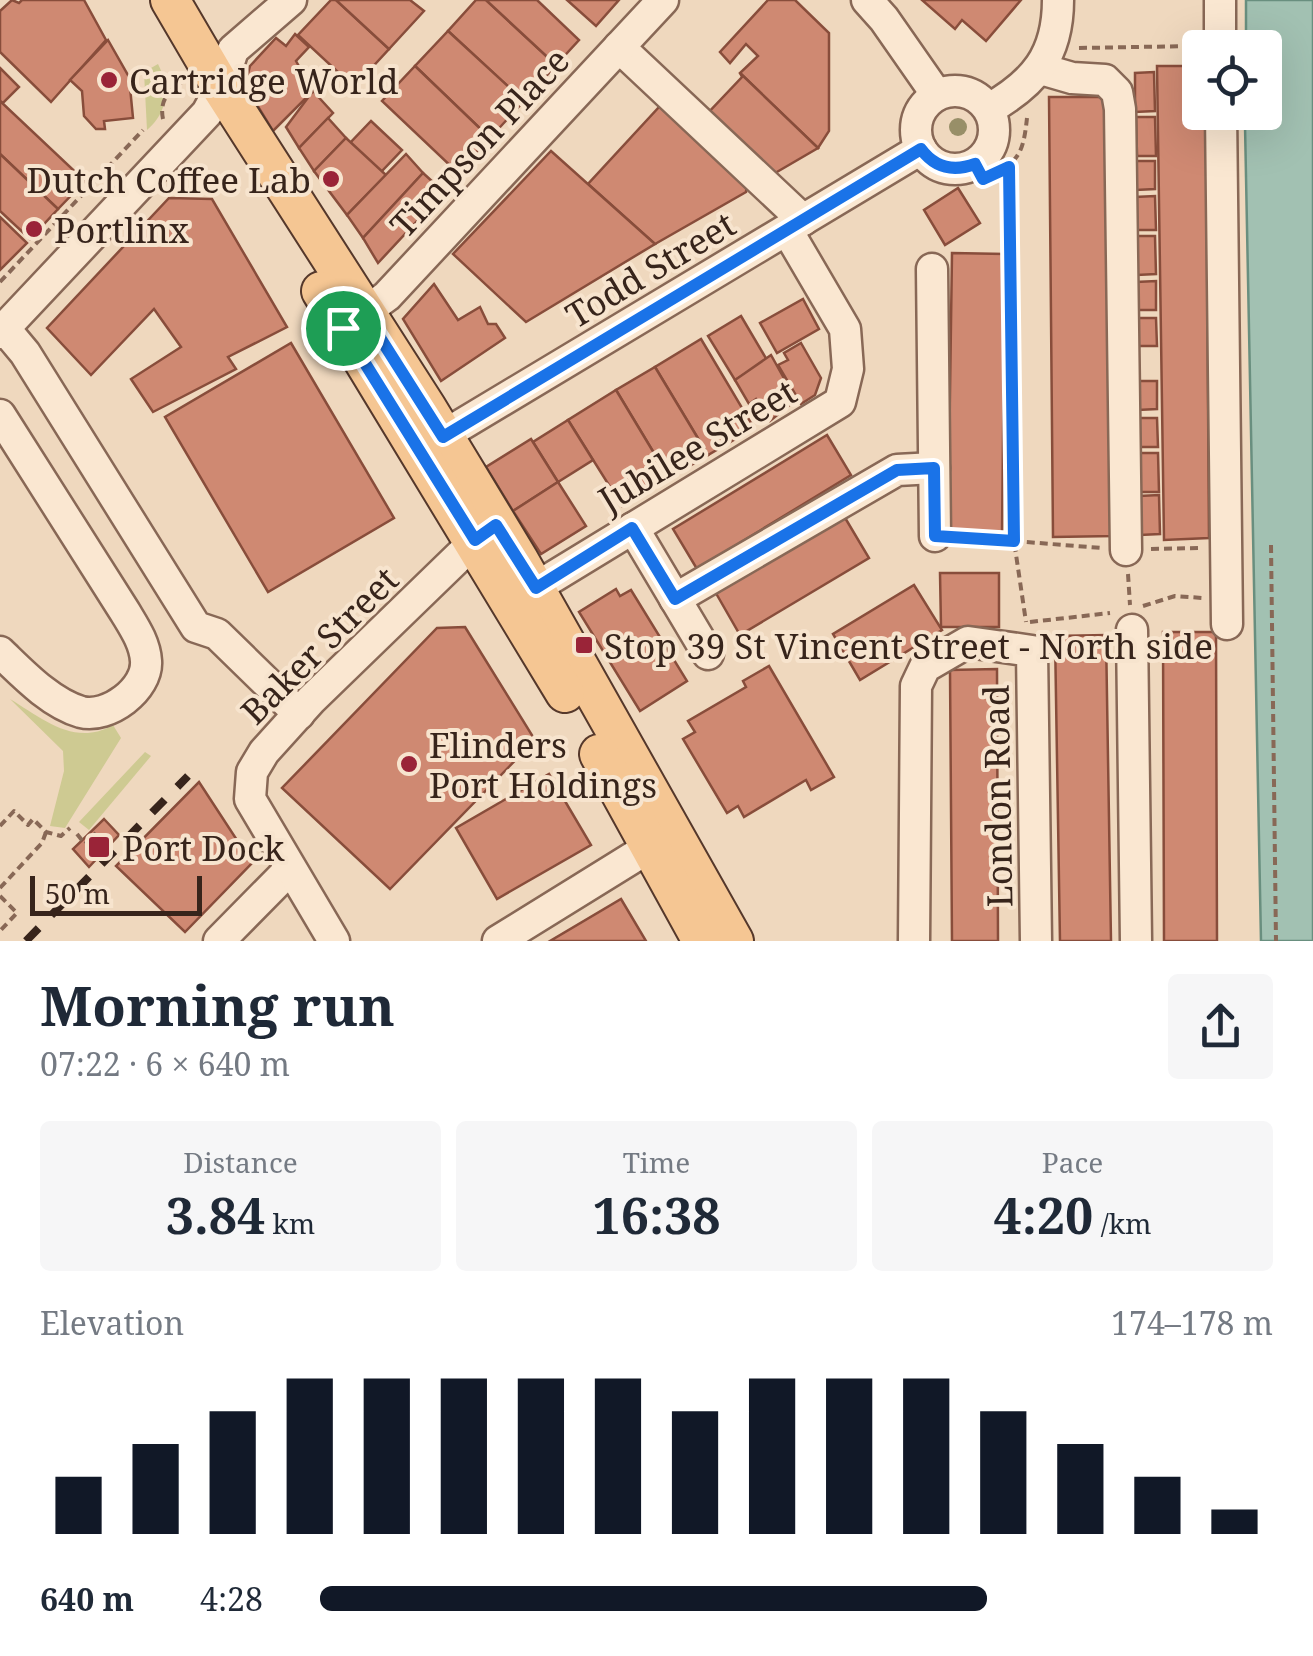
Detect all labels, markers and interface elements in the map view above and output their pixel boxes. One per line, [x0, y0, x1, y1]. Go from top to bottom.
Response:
map controls [1182, 30, 1282, 130]
button: locate [1182, 30, 1282, 130]
street label: Timpson Place [379, 37, 579, 247]
place label: Cartridge World [129, 57, 398, 104]
marker: Cartridge World [98, 69, 120, 91]
place label: Dutch Coffee Lab [26, 156, 311, 203]
marker: Dutch Coffee Lab [320, 168, 342, 190]
street label: Todd Street [557, 200, 743, 338]
place label: Portlinx [54, 206, 190, 253]
marker: Portlinx [23, 218, 45, 240]
pin [301, 286, 386, 371]
icon: arrive [316, 301, 371, 356]
street label: Jubilee Street [589, 368, 804, 523]
street label: Baker Street [230, 556, 408, 734]
place label: Stop 39 St Vincent Street - North side [604, 622, 1213, 669]
marker: Stop 39 St Vincent Street - North side [573, 634, 595, 656]
street label: London Road [972, 684, 1022, 908]
place label: Flinders Port Holdings [429, 721, 657, 808]
marker: Flinders Port Holdings [398, 753, 420, 775]
place label: Port Dock [122, 824, 285, 871]
marker: Port Dock [86, 834, 112, 860]
scale bar [30, 871, 202, 916]
text: 50 m [45, 874, 110, 912]
text: Morning run [40, 967, 395, 1042]
button: share [1168, 974, 1273, 1079]
text: 07:22 · 6 × 640 m [40, 1042, 290, 1085]
text: Distance [183, 1143, 298, 1181]
text: Time [623, 1143, 690, 1181]
text: Pace [1042, 1143, 1103, 1181]
text: 3.84 [166, 1181, 265, 1249]
text: 16:38 [592, 1181, 721, 1249]
text: 4:20 [993, 1181, 1093, 1249]
text: km [265, 1204, 315, 1242]
text: /km [1093, 1204, 1152, 1242]
text: Elevation [40, 1301, 184, 1344]
text: 174–178 m [1111, 1301, 1273, 1344]
text: 640 m [40, 1577, 134, 1620]
text: 4:28 [200, 1577, 263, 1620]

